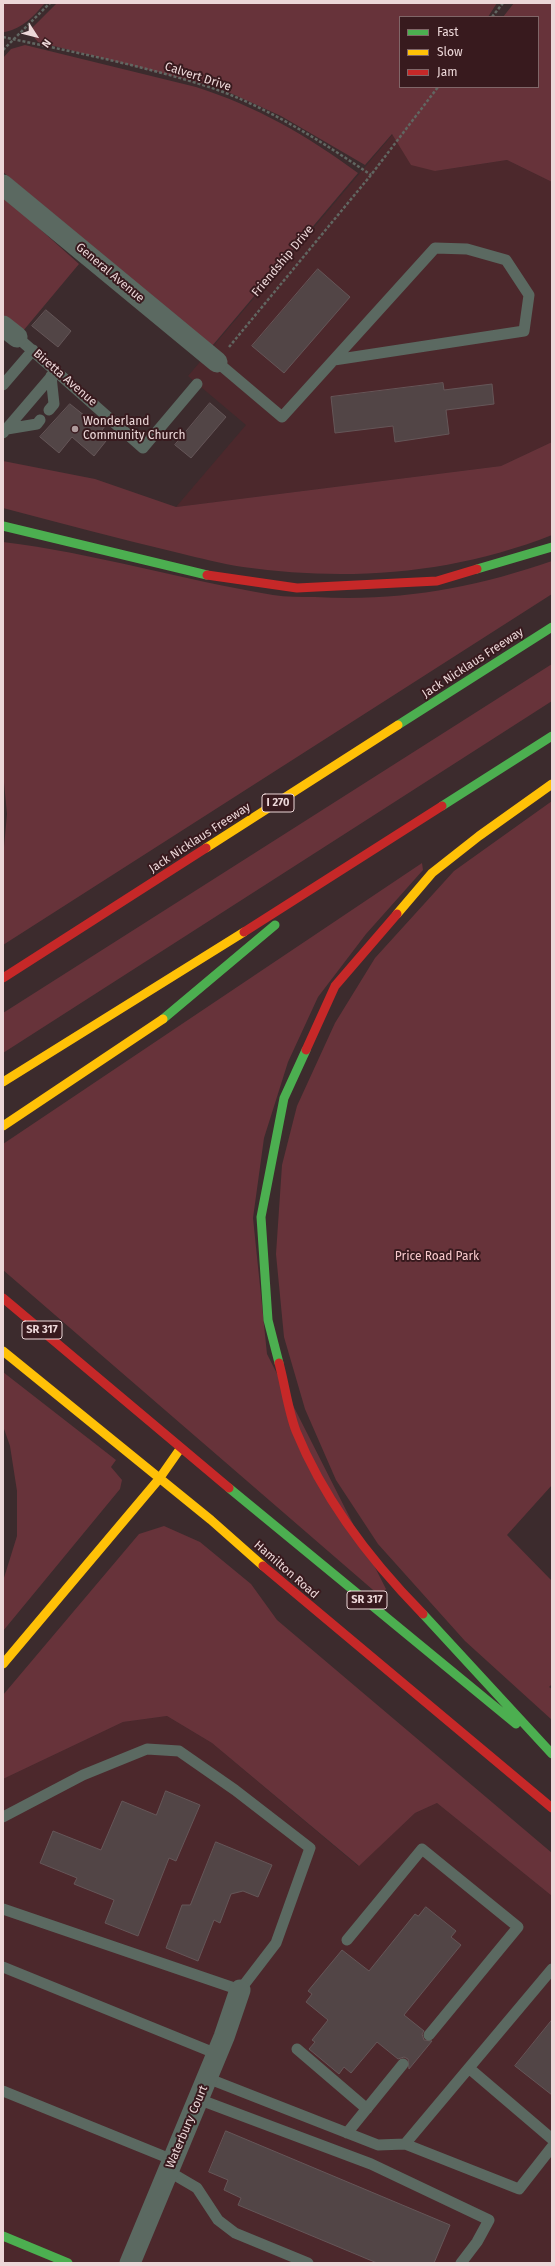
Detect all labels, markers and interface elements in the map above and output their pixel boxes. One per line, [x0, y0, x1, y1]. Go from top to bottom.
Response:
north arrow [16, 16, 56, 56]
legend [399, 16, 539, 88]
text: Fast [437, 25, 459, 39]
text: N [39, 37, 54, 50]
text: Slow [437, 45, 463, 59]
street label: Calvert Drive [163, 59, 233, 95]
text: Jam [437, 65, 457, 79]
street label: Friendship Drive [249, 222, 317, 300]
street label: General Avenue [73, 240, 147, 306]
street label: Biretta Avenue [30, 346, 100, 410]
place label: Wonderland Community Church [83, 415, 185, 443]
marker: Wonderland Community Church [70, 424, 80, 434]
street label: Jack Nicklaus Freeway [420, 625, 526, 701]
road number: I 270 [262, 794, 294, 812]
street label: Jack Nicklaus Freeway [147, 800, 253, 876]
park label: Price Road Park [395, 1250, 479, 1264]
road number: SR 317 [22, 1321, 62, 1339]
street label: Hamilton Road [251, 1538, 321, 1602]
road number: SR 317 [347, 1591, 387, 1609]
street label: Waterbury Court [163, 2083, 211, 2171]

